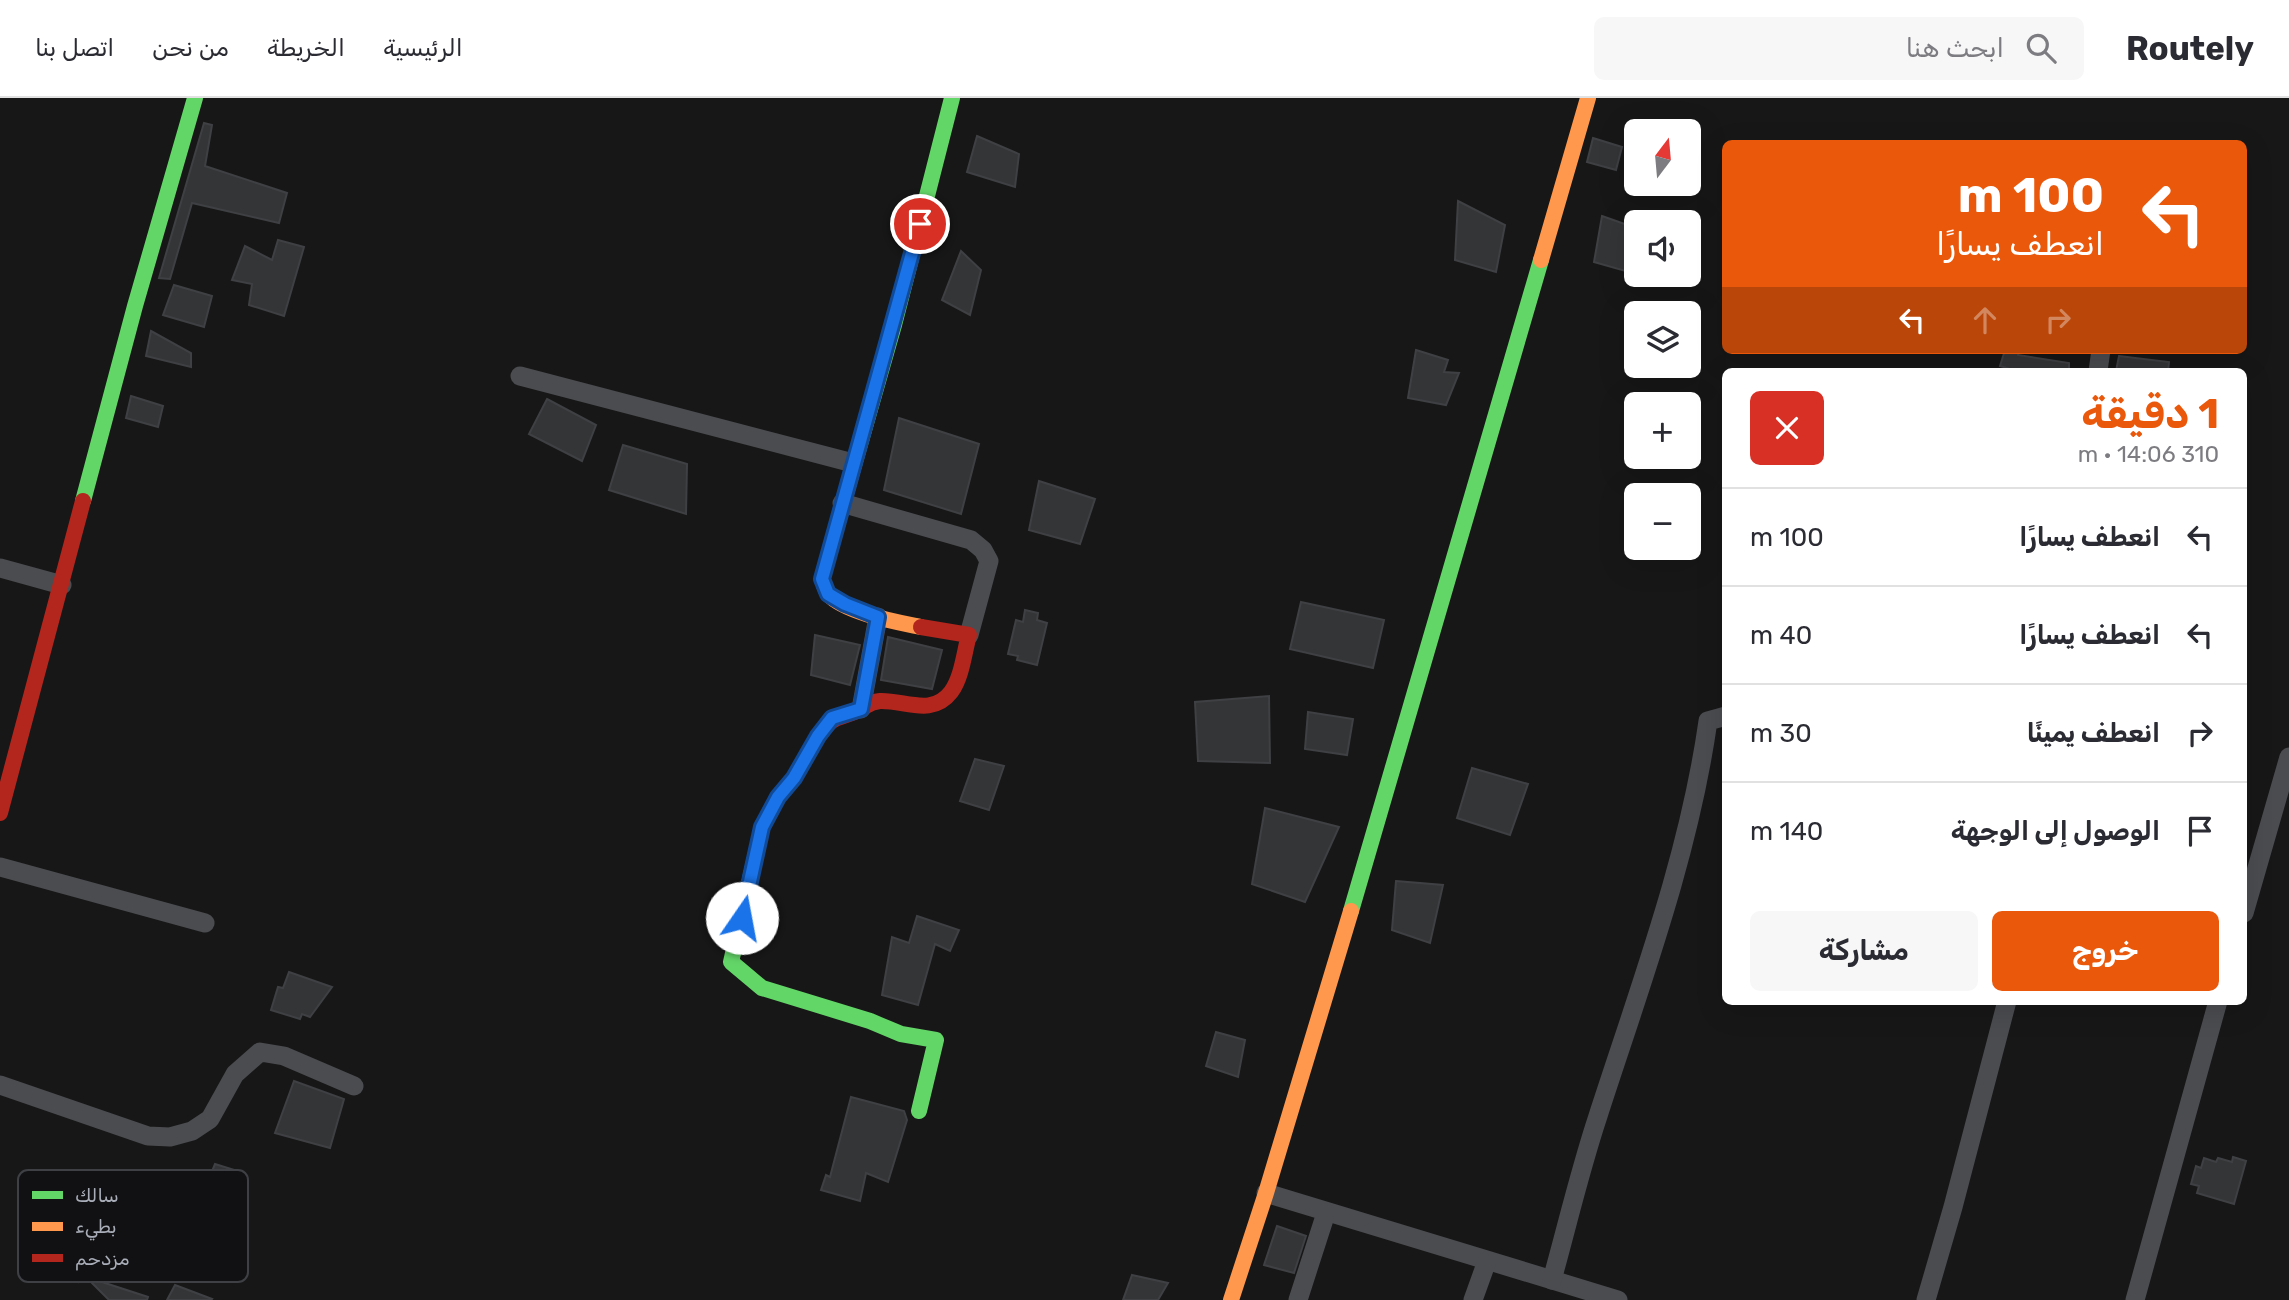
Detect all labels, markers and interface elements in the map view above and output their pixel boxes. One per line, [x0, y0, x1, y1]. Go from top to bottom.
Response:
search box [1594, 17, 2084, 80]
icon: search [2022, 29, 2060, 67]
text: Routely [2126, 29, 2254, 68]
text: ابحث هنا [1906, 33, 2004, 64]
text: اتصل بنا [35, 34, 114, 62]
text: من نحن [152, 34, 229, 62]
text: الخريطة [267, 34, 345, 62]
text: الرئيسية [383, 34, 463, 62]
north arrow [1624, 119, 1701, 196]
map controls [1624, 119, 1701, 560]
text: 100 m [1958, 166, 2104, 224]
icon: left [2128, 168, 2219, 259]
pin [890, 194, 950, 254]
icon: arrive [901, 205, 939, 243]
button: sound [1624, 210, 1701, 287]
text: انعطف يسارًا [1936, 225, 2104, 263]
button: layers [1624, 301, 1701, 378]
icon: left [1893, 301, 1931, 339]
icon: ahead [1966, 301, 2004, 339]
icon: right [2039, 301, 2077, 339]
text: 1 دقيقة [2081, 389, 2219, 439]
button: close [1750, 391, 1824, 465]
button: + [1624, 392, 1701, 469]
text: 310 m · 14:06 [2078, 440, 2219, 468]
button: − [1624, 483, 1701, 560]
icon: left [2181, 518, 2219, 556]
text: 100 m [1750, 522, 1824, 553]
text: انعطف يسارًا [2019, 522, 2160, 553]
icon: left [2181, 616, 2219, 654]
text: 40 m [1750, 620, 1812, 651]
text: انعطف يسارًا [2019, 620, 2160, 651]
icon: right [2181, 714, 2219, 752]
text: 30 m [1750, 718, 1812, 749]
text: انعطف يمينًا [2027, 718, 2160, 749]
icon: arrive [2181, 812, 2219, 850]
text: 140 m [1750, 816, 1823, 847]
text: الوصول إلى الوجهة [1951, 816, 2160, 847]
position arrow [705, 881, 779, 955]
button: مشاركة [1750, 911, 1978, 991]
button: خروج [1992, 911, 2219, 991]
legend [18, 1170, 248, 1282]
text: سالك [75, 1184, 119, 1207]
text: بطيء [75, 1215, 117, 1241]
text: مزدحم [75, 1247, 130, 1271]

